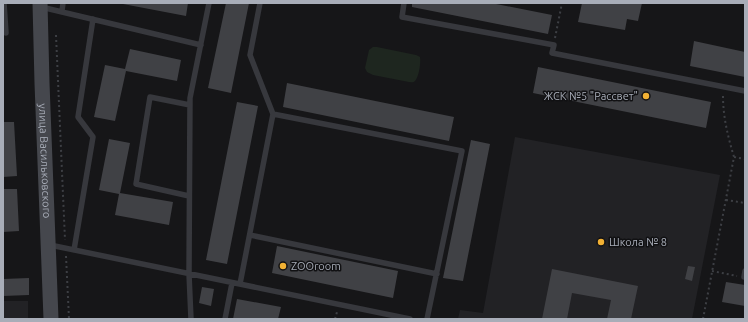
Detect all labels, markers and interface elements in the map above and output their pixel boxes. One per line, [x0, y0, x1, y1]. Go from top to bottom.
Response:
place label: ЖСК №5 "Рассвет" [544, 90, 638, 102]
marker: ЖСК №5 "Рассвет" [641, 91, 651, 101]
street label: улица Васильковского [37, 103, 53, 219]
place label: Школа № 8 [609, 236, 667, 248]
marker: Школа № 8 [596, 237, 606, 247]
place label: ZOOroom [291, 260, 341, 272]
marker: ZOOroom [278, 261, 288, 271]

